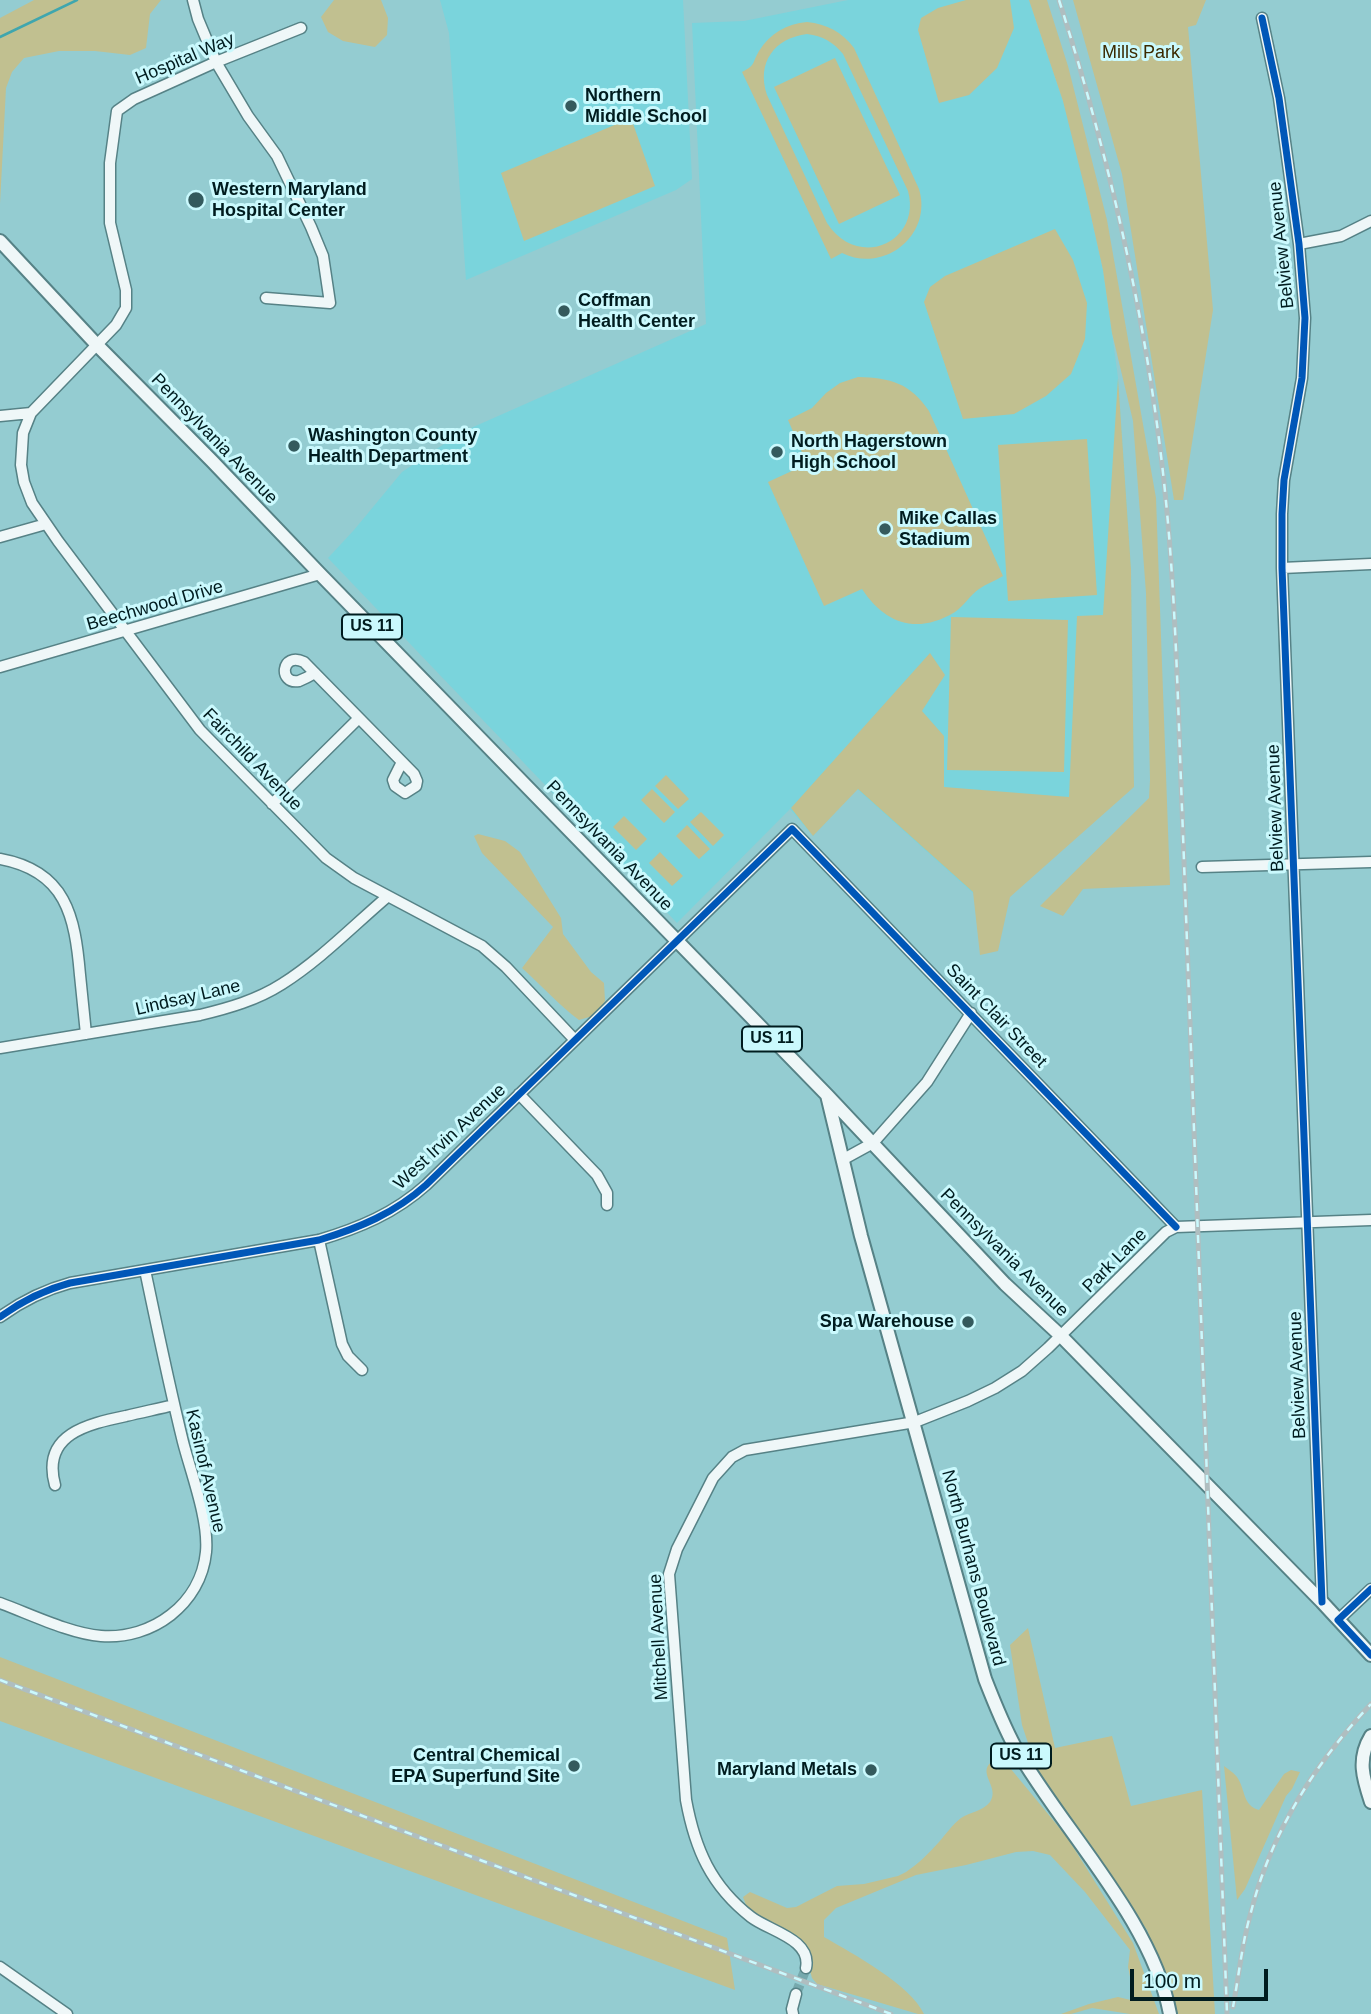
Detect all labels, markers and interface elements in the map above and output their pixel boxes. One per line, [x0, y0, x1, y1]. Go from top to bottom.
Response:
street label: Hospital Way [132, 28, 238, 90]
park label: Mills Park [1102, 42, 1180, 64]
place label: Northern Middle School [585, 85, 707, 128]
marker: Northern Middle School [563, 98, 579, 114]
place label: Western Maryland Hospital Center [212, 179, 367, 222]
street label: Belview Avenue [1265, 180, 1299, 310]
marker: Western Maryland Hospital Center [186, 190, 206, 210]
place label: Coffman Health Center [578, 290, 695, 332]
marker: Coffman Health Center [556, 303, 572, 319]
street label: Pennsylvania Avenue [146, 369, 282, 509]
place label: Washington County Health Department [308, 425, 477, 467]
place label: North Hagerstown High School [791, 431, 947, 474]
marker: Washington County Health Department [286, 438, 302, 454]
marker: North Hagerstown High School [769, 444, 785, 460]
place label: Mike Callas Stadium [899, 508, 997, 550]
marker: Mike Callas Stadium [877, 521, 893, 537]
street label: Beechwood Drive [84, 576, 226, 636]
road number: US 11 [342, 614, 402, 640]
street label: Fairchild Avenue [198, 704, 306, 816]
street label: Belview Avenue [1263, 744, 1289, 872]
street label: Pennsylvania Avenue [541, 776, 677, 916]
street label: Saint Clair Street [941, 960, 1051, 1072]
street label: Lindsay Lane [133, 975, 243, 1021]
road number: US 11 [742, 1026, 802, 1051]
street label: West Irvin Avenue [389, 1080, 511, 1194]
street label: Pennsylvania Avenue [935, 1184, 1073, 1322]
street label: Park Lane [1078, 1224, 1152, 1298]
place label: Spa Warehouse [820, 1311, 954, 1333]
street label: Belview Avenue [1285, 1311, 1311, 1439]
marker: Spa Warehouse [960, 1314, 976, 1330]
street label: Kasinof Avenue [180, 1407, 230, 1535]
street label: North Burhans Boulevard [936, 1468, 1010, 1668]
street label: Mitchell Avenue [645, 1573, 673, 1701]
road number: US 11 [991, 1744, 1051, 1768]
place label: Central Chemical EPA Superfund Site [391, 1745, 560, 1788]
marker: Central Chemical EPA Superfund Site [566, 1758, 582, 1774]
place label: Maryland Metals [717, 1759, 857, 1781]
marker: Maryland Metals [863, 1762, 879, 1778]
scale bar [1133, 1954, 1271, 1998]
text: 100 m [1143, 1969, 1201, 1992]

